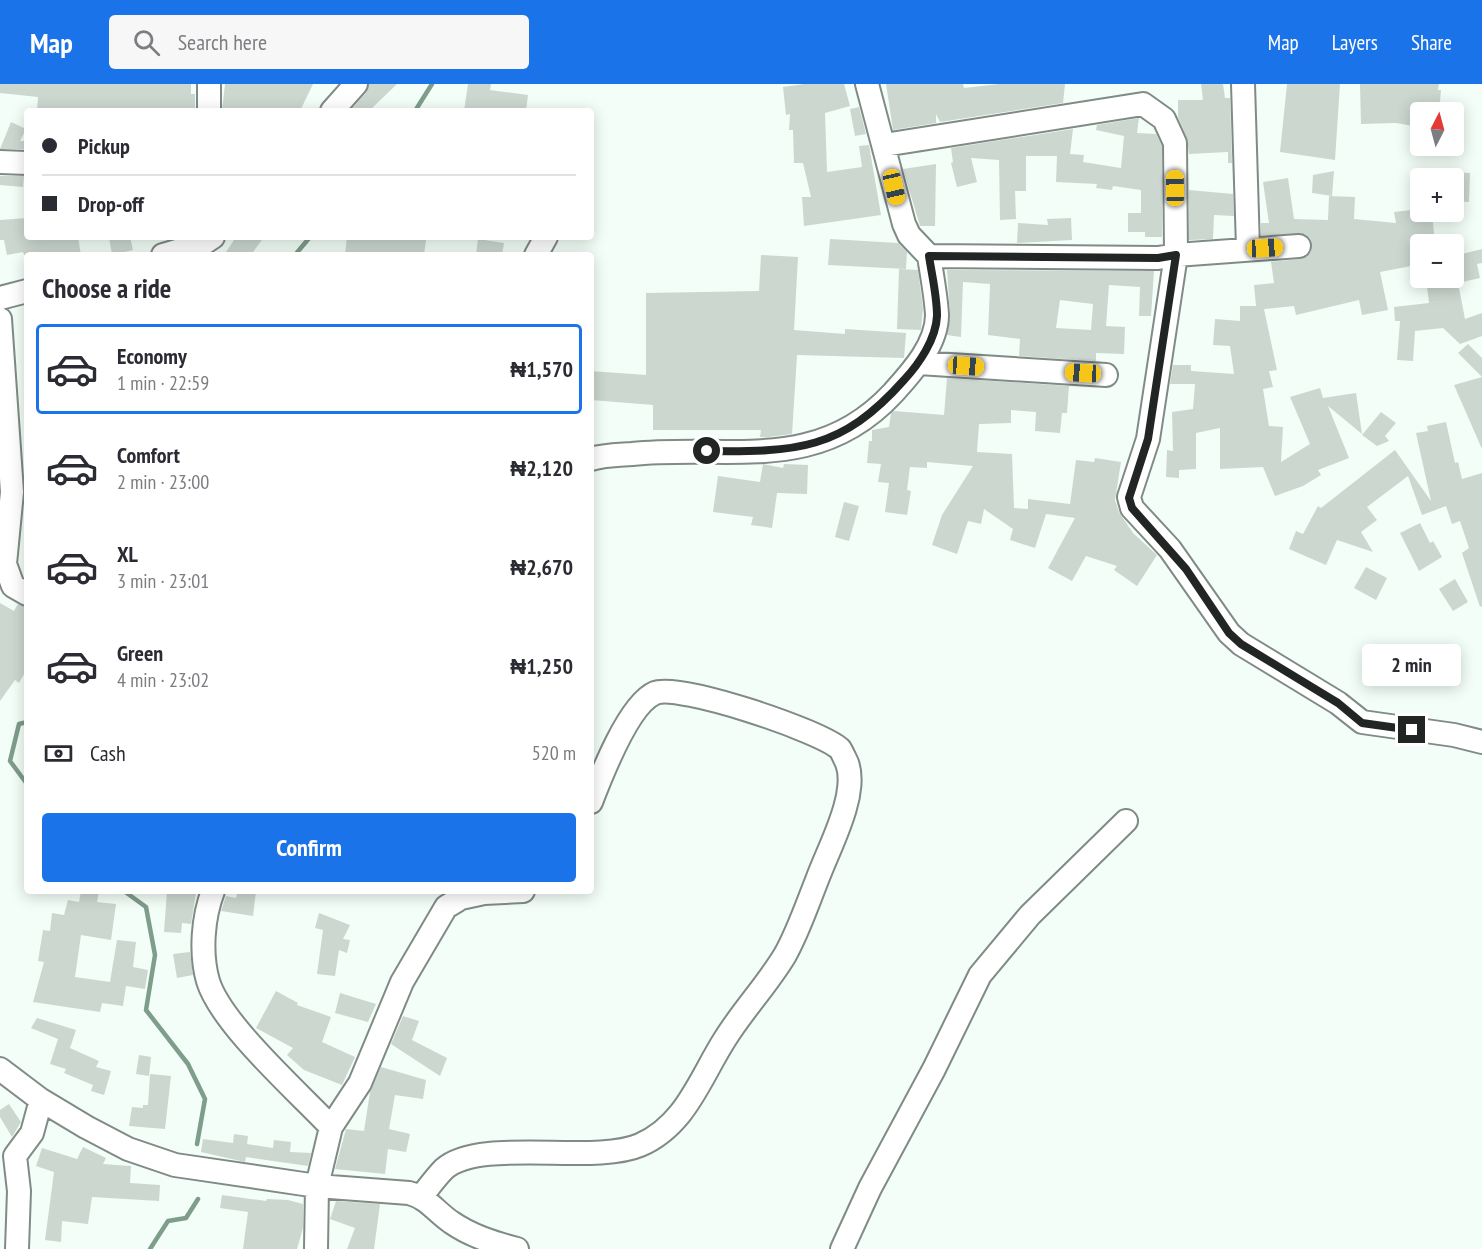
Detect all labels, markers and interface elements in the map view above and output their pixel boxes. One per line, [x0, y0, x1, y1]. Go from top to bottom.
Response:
search box [109, 15, 529, 69]
text: Map [30, 24, 73, 61]
icon: search [130, 26, 163, 59]
text: Search here [178, 28, 267, 56]
text: Map [1268, 29, 1299, 56]
text: Layers [1332, 29, 1378, 56]
text: Share [1411, 29, 1452, 56]
north arrow [1410, 102, 1464, 156]
map controls [1410, 102, 1464, 288]
text: Pickup [78, 132, 130, 160]
car [881, 167, 907, 207]
button: + [1410, 168, 1464, 222]
car [1166, 170, 1184, 206]
text: Drop-off [78, 190, 144, 218]
button: − [1410, 234, 1464, 288]
car [1247, 238, 1283, 258]
text: Choose a ride [42, 271, 171, 305]
icon: car [45, 342, 99, 396]
text: Economy [117, 342, 187, 370]
text: ₦1,570 [510, 355, 573, 383]
car [947, 356, 985, 376]
car [1065, 363, 1101, 383]
text: 1 min · 22:59 [117, 370, 209, 396]
route start [693, 437, 720, 464]
icon: car [45, 441, 99, 495]
text: Comfort [117, 441, 180, 469]
text: ₦2,120 [510, 454, 573, 482]
text: 2 min · 23:00 [117, 469, 209, 495]
icon: car [45, 540, 99, 594]
text: XL [117, 540, 138, 568]
text: ₦2,670 [510, 553, 573, 581]
text: 3 min · 23:01 [117, 568, 209, 594]
icon: car [45, 639, 99, 693]
text: Green [117, 639, 163, 667]
callout: 2 min [1362, 643, 1462, 685]
text: ₦1,250 [510, 652, 573, 680]
text: 2 min [1391, 652, 1432, 678]
text: 4 min · 23:02 [117, 667, 209, 693]
route end [1398, 716, 1425, 743]
icon: cash [42, 737, 75, 770]
text: Cash [90, 739, 126, 767]
text: 520 m [532, 740, 576, 766]
button: Confirm [42, 813, 576, 882]

